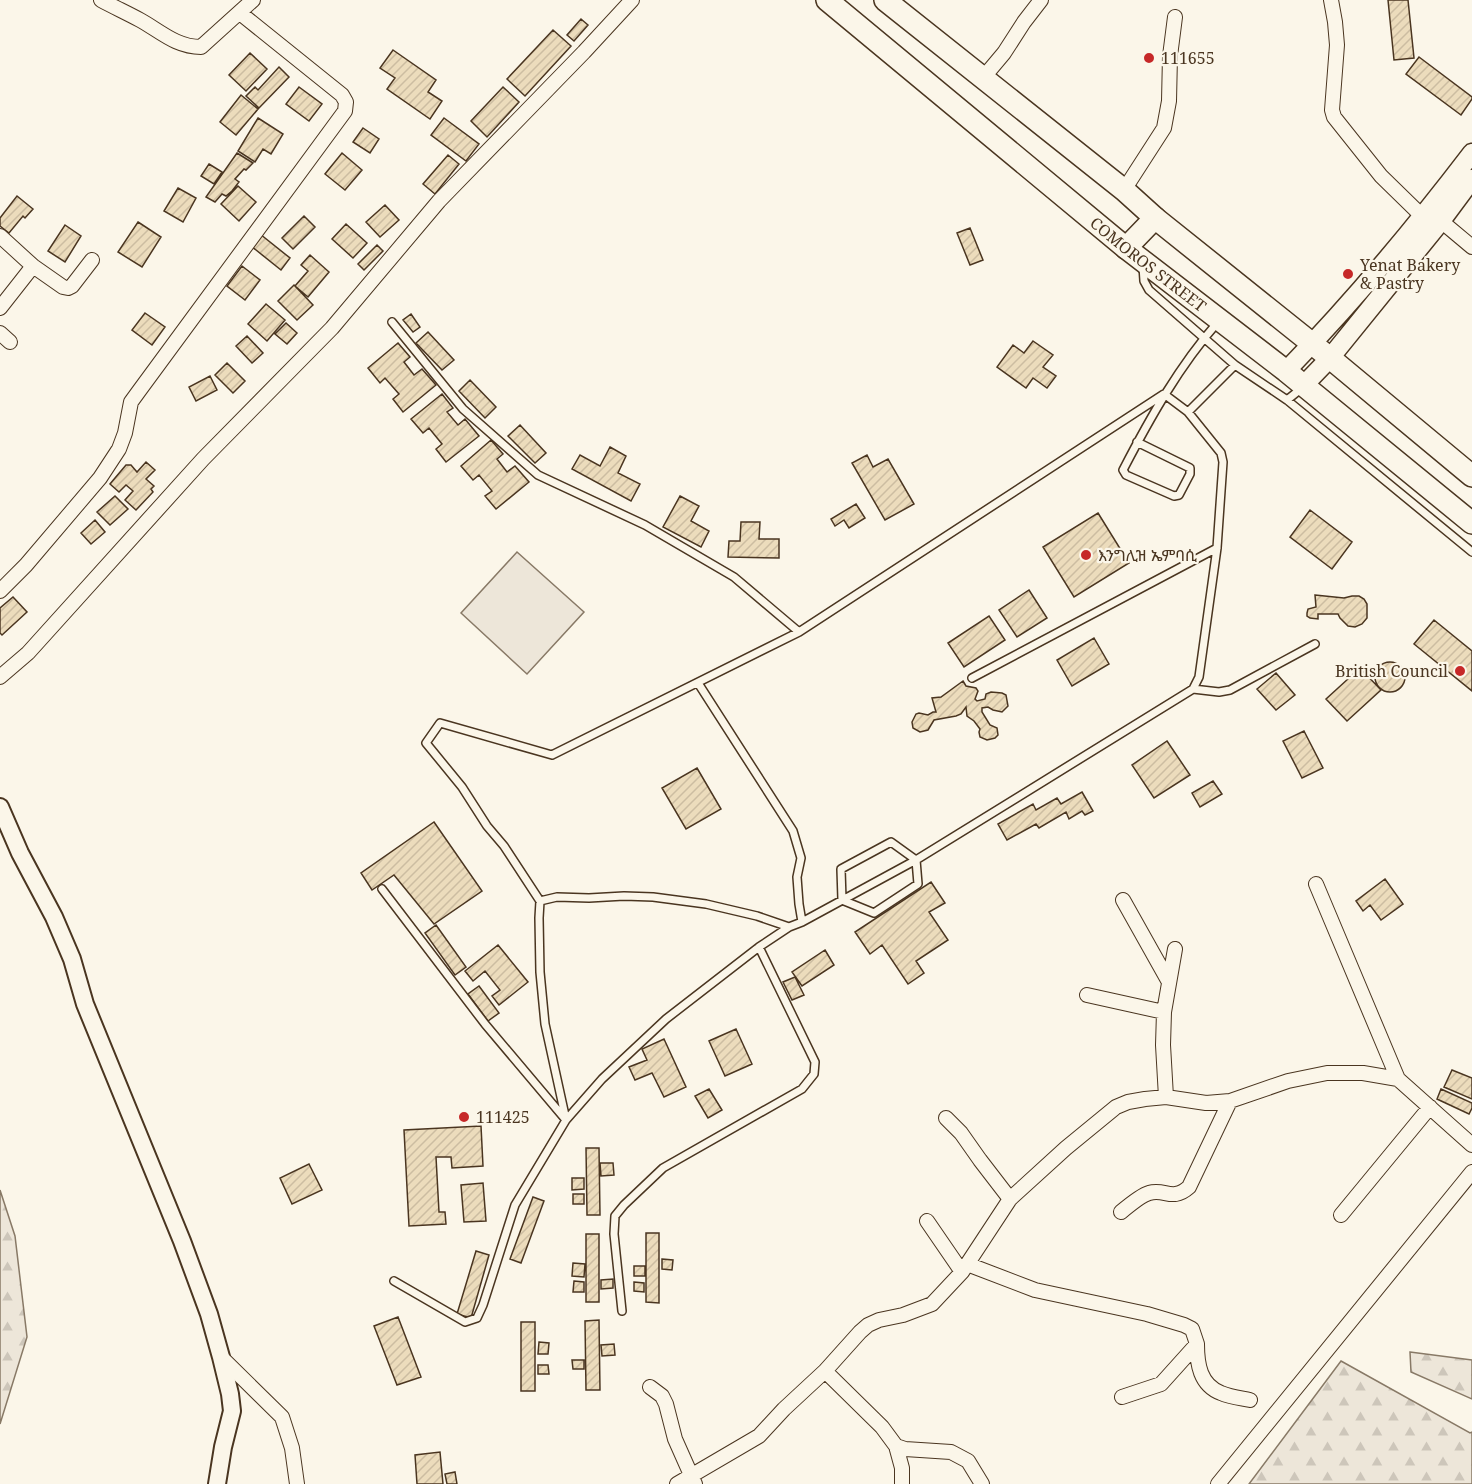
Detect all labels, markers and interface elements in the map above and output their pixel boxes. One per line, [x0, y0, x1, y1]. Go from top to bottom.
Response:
place label: 111655 [1161, 47, 1215, 69]
marker: 111655 [1142, 51, 1156, 65]
street label: COMOROS STREET [1086, 212, 1211, 317]
place label: Yenat Bakery & Pastry [1359, 254, 1461, 294]
marker: Yenat Bakery & Pastry [1341, 267, 1355, 281]
place label: እንግሊዝ ኤምባሲ [1098, 544, 1197, 566]
marker: እንግሊዝ ኤምባሲ [1079, 548, 1093, 562]
place label: British Council [1335, 660, 1448, 682]
marker: British Council [1453, 664, 1467, 678]
place label: 111425 [476, 1106, 530, 1128]
marker: 111425 [457, 1110, 471, 1124]

